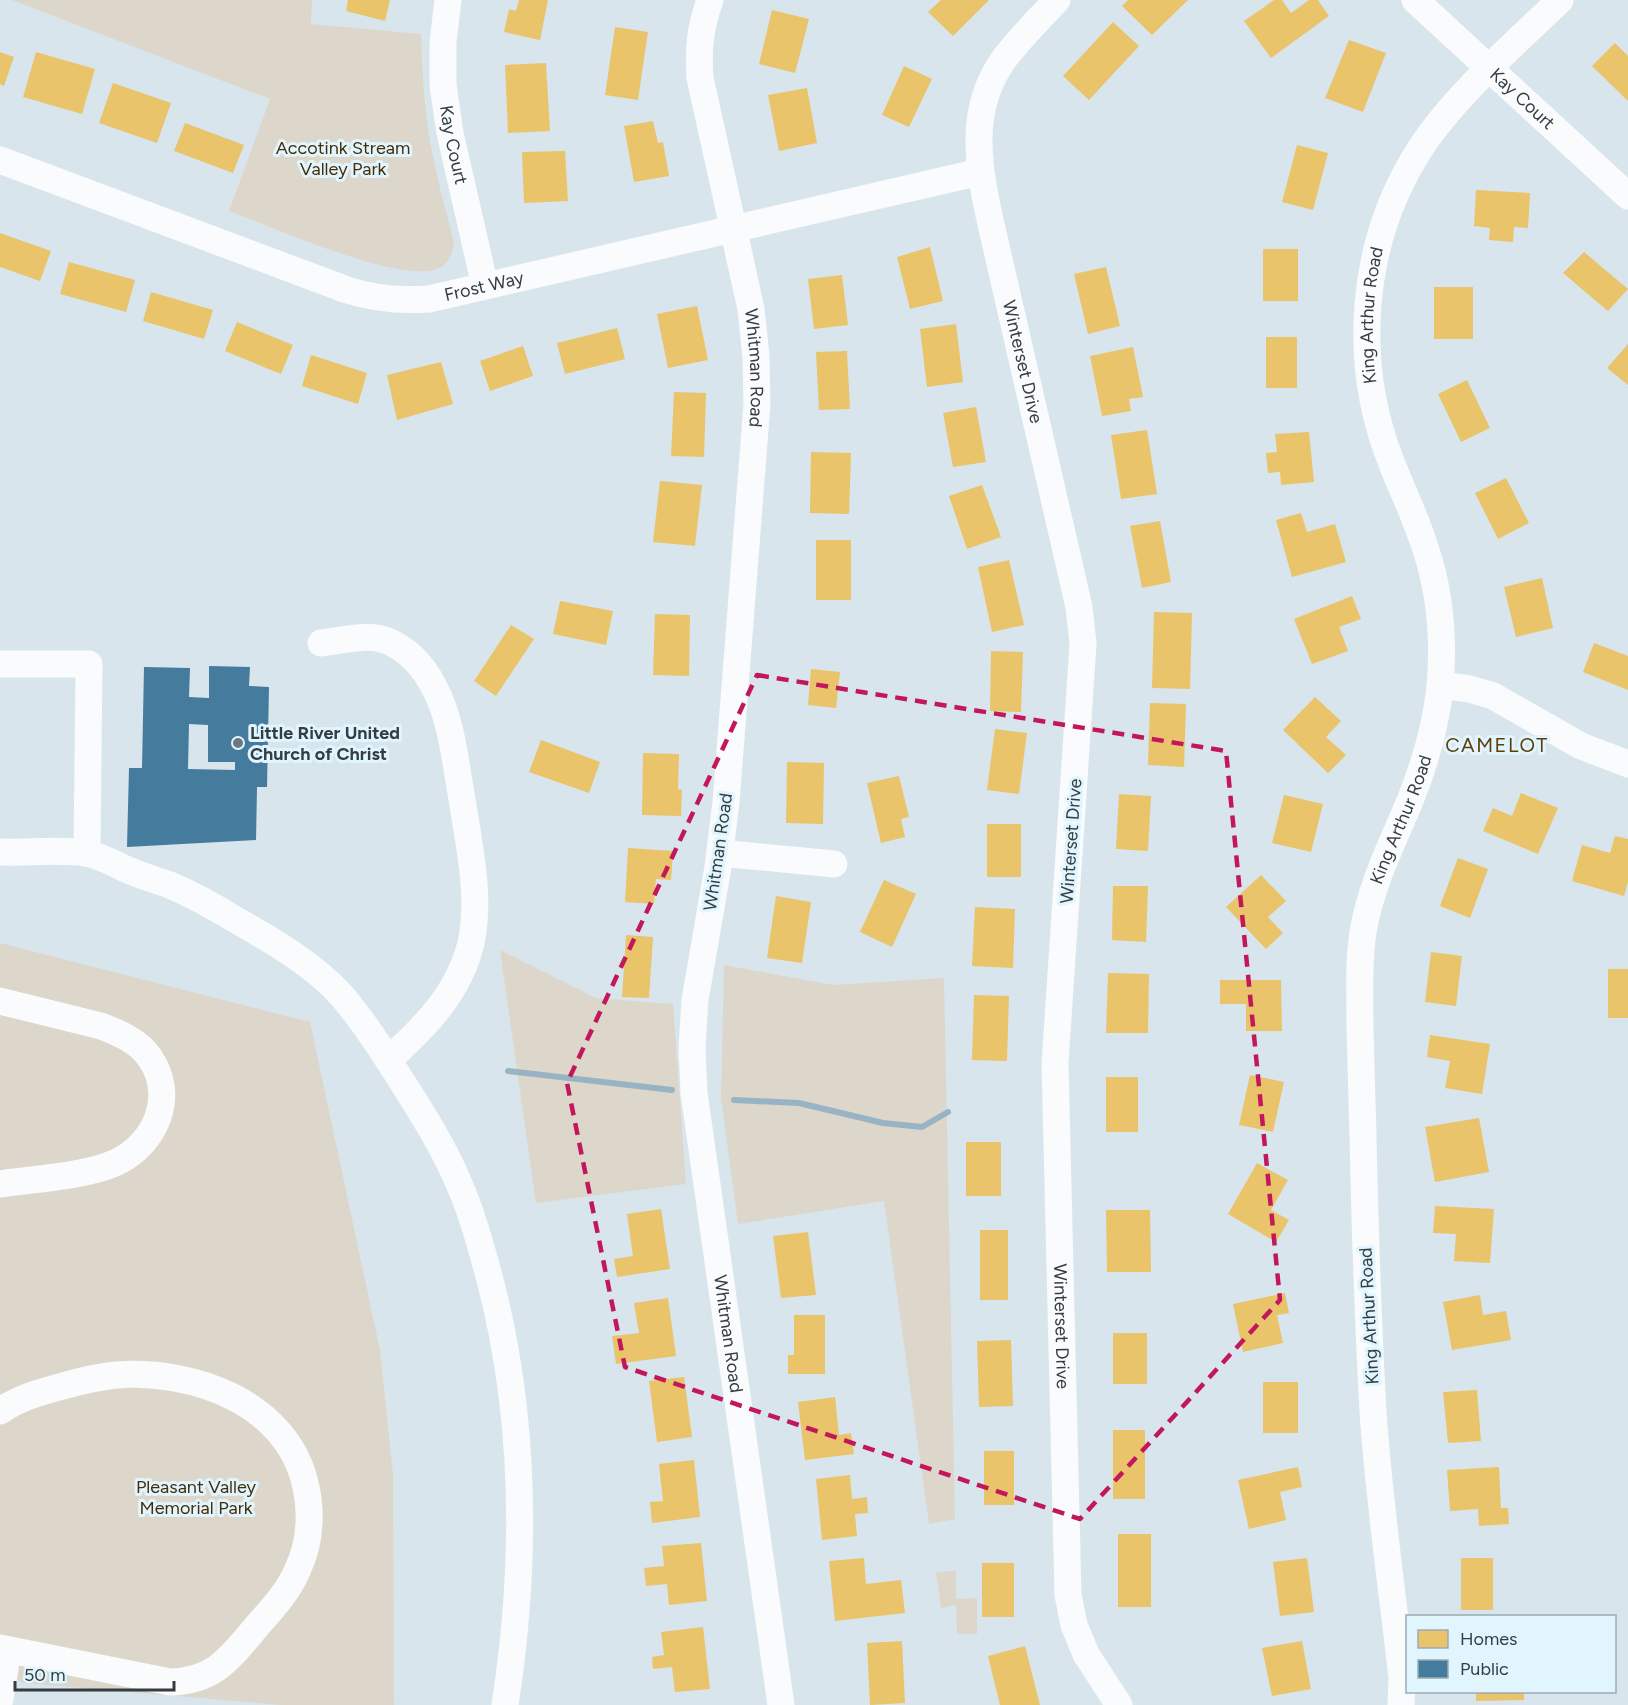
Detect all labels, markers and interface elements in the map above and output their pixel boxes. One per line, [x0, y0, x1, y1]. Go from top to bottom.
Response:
street label: Kay Court [1485, 64, 1560, 134]
street label: Kay Court [435, 104, 472, 187]
park label: Accotink Stream Valley Park [276, 137, 410, 180]
street label: King Arthur Road [1356, 245, 1388, 385]
street label: Frost Way [442, 266, 526, 306]
street label: Winterset Drive [998, 298, 1047, 426]
street label: Whitman Road [740, 308, 768, 428]
place label: Little River United Church of Christ [250, 722, 400, 765]
district label: CAMELOT [1445, 733, 1549, 757]
marker: Little River United Church of Christ [231, 736, 245, 750]
street label: King Arthur Road [1365, 752, 1437, 887]
street label: Winterset Drive [1056, 778, 1086, 904]
street label: Whitman Road [699, 792, 737, 912]
street label: King Arthur Road [1354, 1247, 1384, 1385]
street label: Winterset Drive [1049, 1263, 1074, 1389]
street label: Whitman Road [709, 1273, 747, 1394]
park label: Pleasant Valley Memorial Park [136, 1476, 257, 1519]
legend [1406, 1615, 1616, 1693]
text: Homes [1460, 1628, 1518, 1650]
scale bar [15, 1654, 174, 1692]
text: Public [1460, 1658, 1509, 1680]
text: 50 m [24, 1664, 66, 1686]

